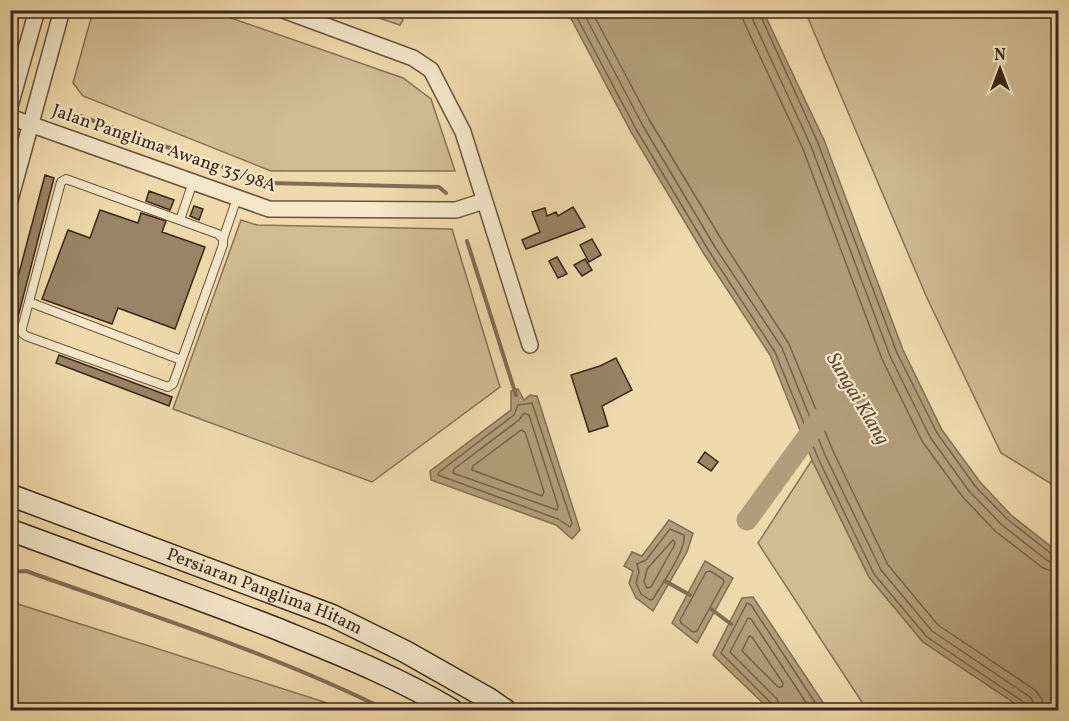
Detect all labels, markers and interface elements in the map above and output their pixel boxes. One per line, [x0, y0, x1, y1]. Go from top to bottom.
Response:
north arrow [970, 39, 1030, 99]
text: N [994, 45, 1006, 67]
street label: Jalan Panglima Awang 35/98A [48, 99, 280, 199]
water label: Sungai Klang [818, 348, 896, 450]
street label: Persiaran Panglima Hitam [163, 542, 367, 641]

